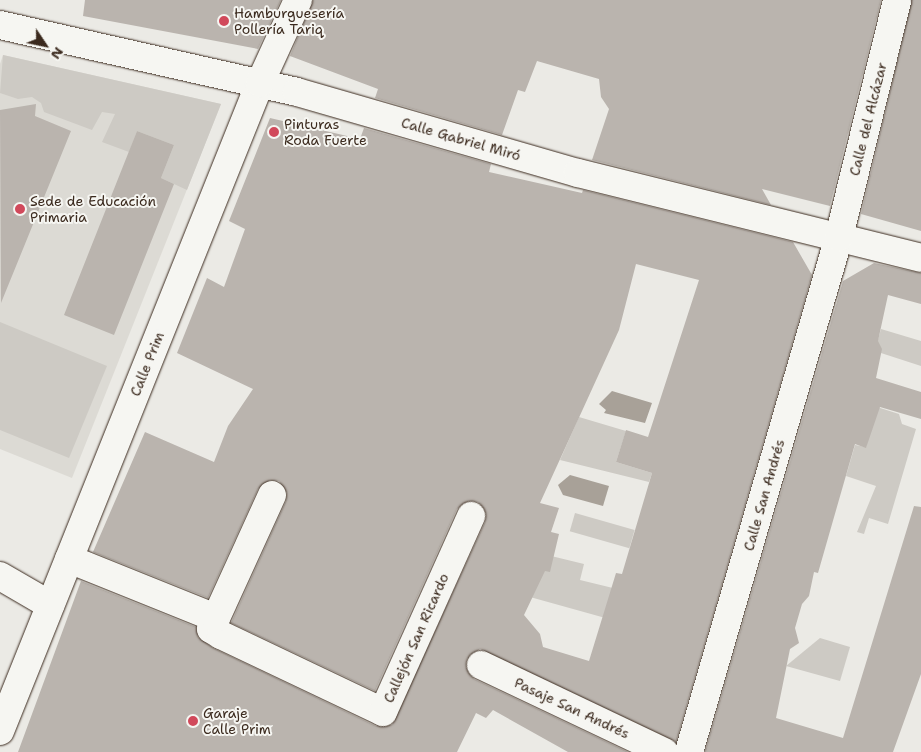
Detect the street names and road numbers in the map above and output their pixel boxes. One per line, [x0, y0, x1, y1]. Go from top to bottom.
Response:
street label: Calle del Alcázar [846, 60, 890, 178]
street label: Calle Gabriel Miró [399, 114, 523, 164]
street label: Calle Prim [126, 329, 168, 399]
street label: Calle San Andrés [740, 437, 788, 553]
street label: Callejón San Ricardo [380, 571, 452, 705]
street label: Pasaje San Andrés [512, 674, 632, 742]

